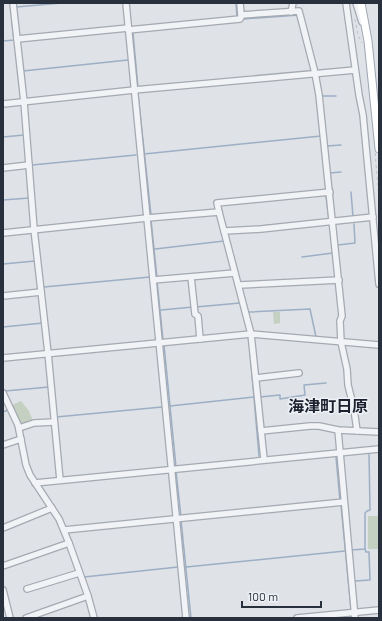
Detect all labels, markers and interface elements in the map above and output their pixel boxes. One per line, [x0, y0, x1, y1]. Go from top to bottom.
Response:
district label: 海津町日原 [288, 396, 368, 415]
scale bar [242, 583, 321, 609]
text: 100 m [248, 589, 278, 603]

